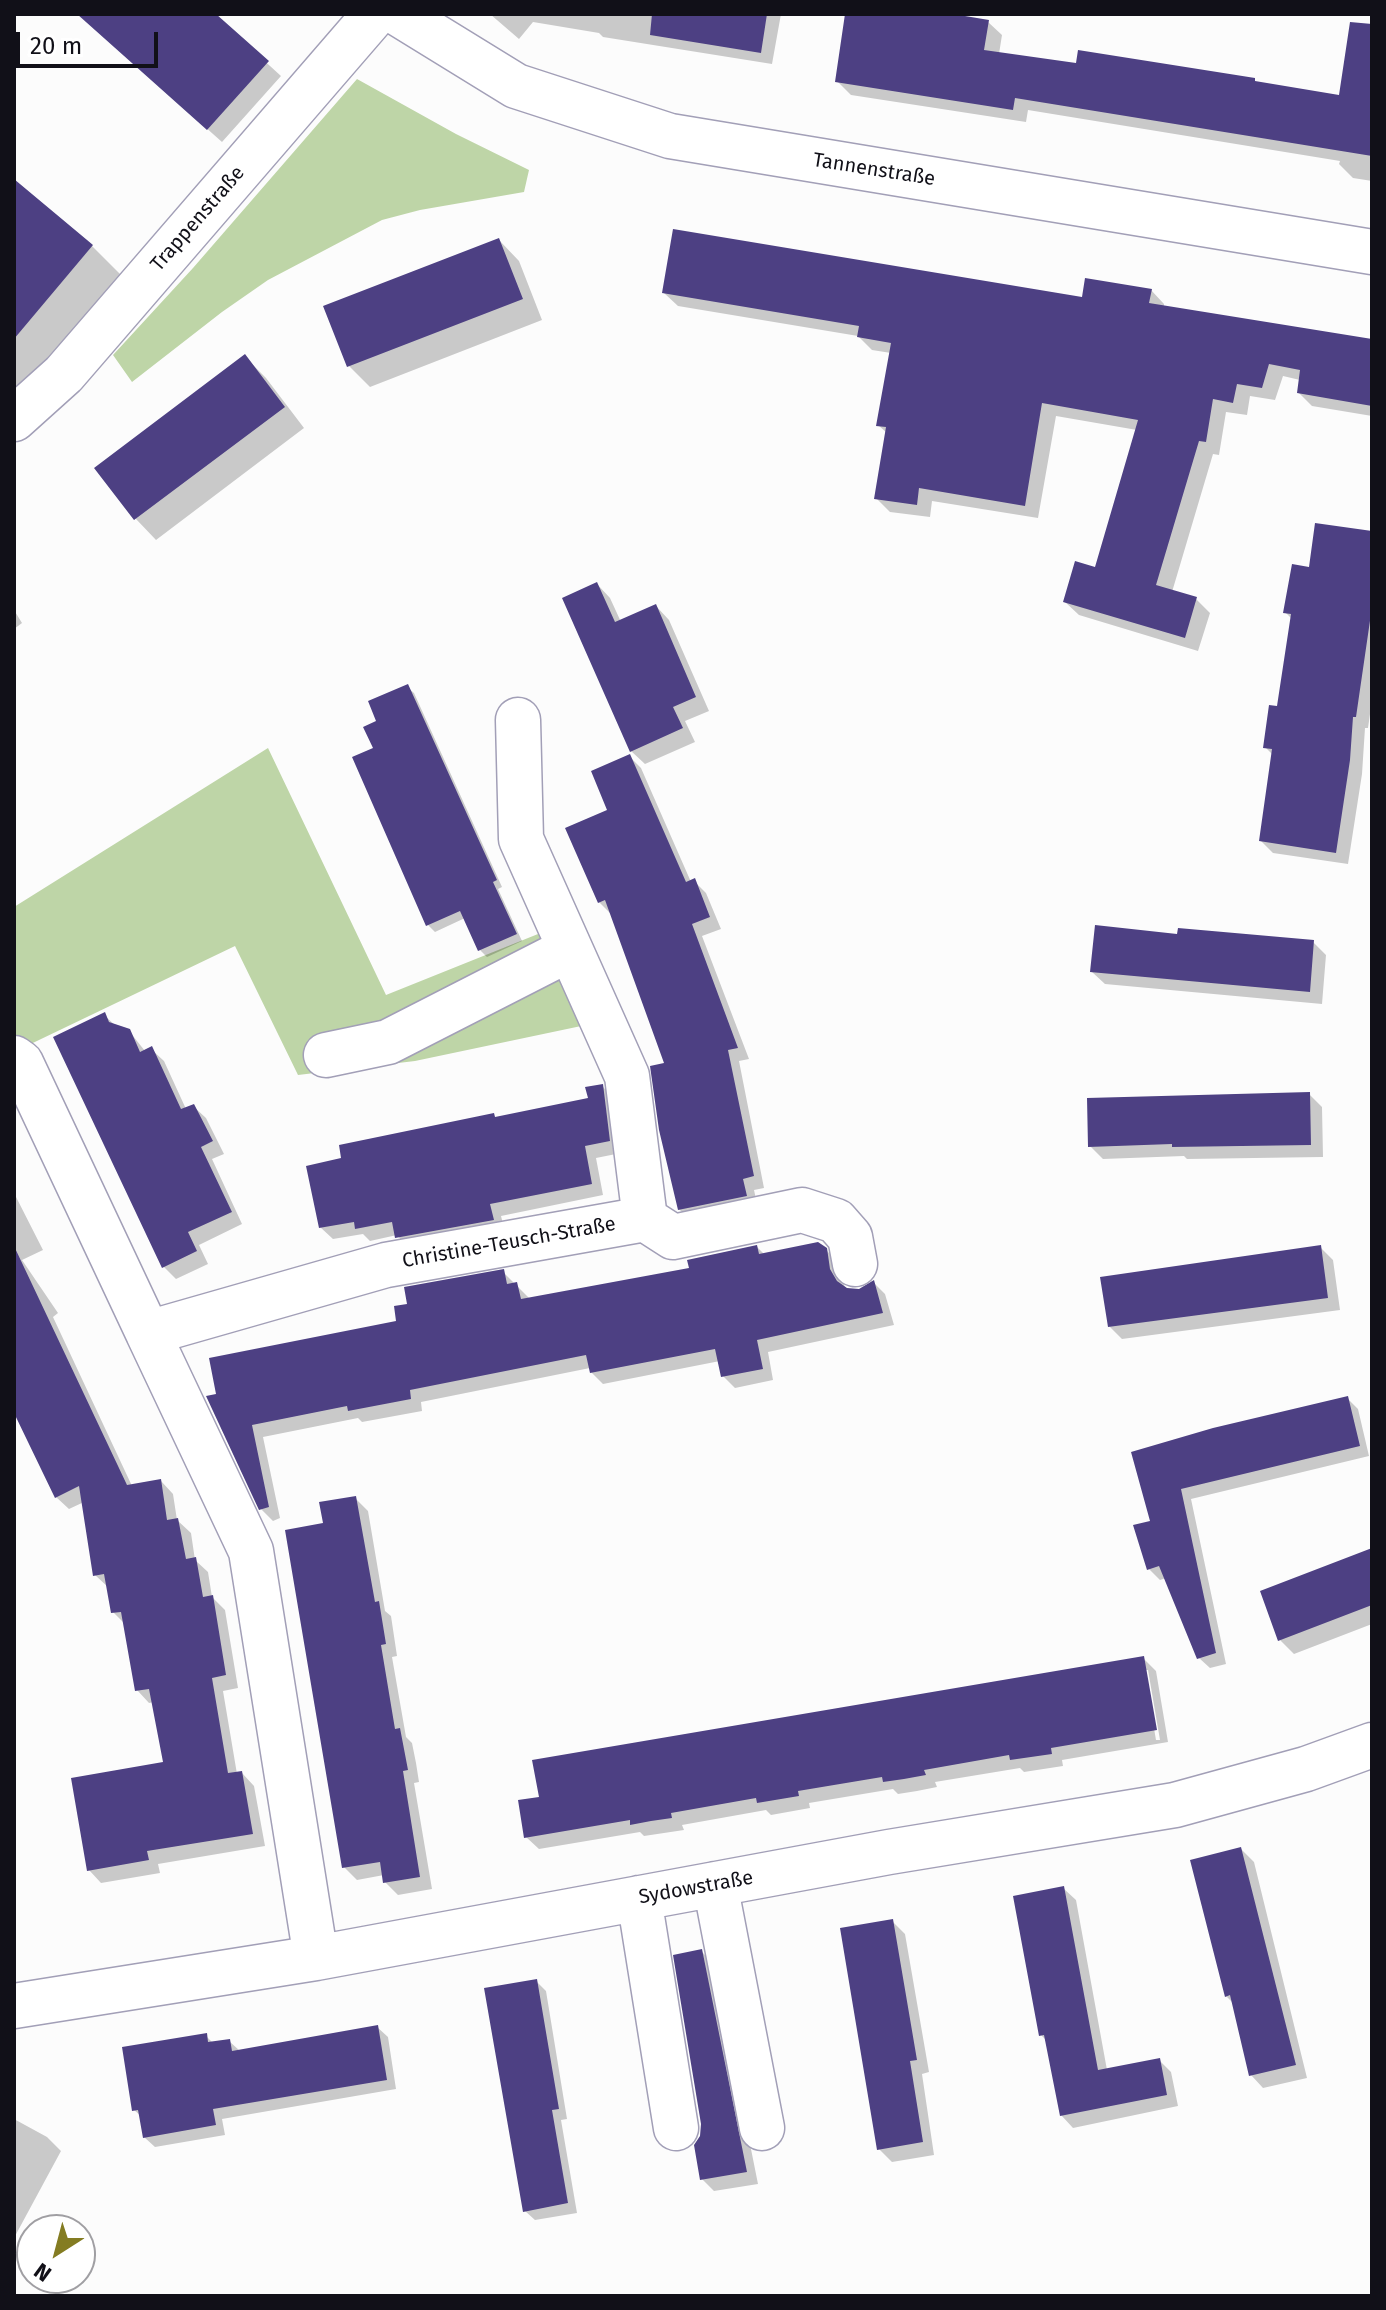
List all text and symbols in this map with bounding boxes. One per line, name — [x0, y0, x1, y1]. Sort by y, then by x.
scale bar — [20, 16, 162, 66]
text: 20 m — [30, 32, 82, 60]
street label: Tannenstraße — [811, 148, 937, 192]
street label: Trappenstraße — [146, 162, 250, 276]
street label: Christine-Teusch-Straße — [400, 1212, 618, 1274]
street label: Sydowstraße — [637, 1866, 755, 1910]
north arrow — [16, 2214, 96, 2294]
text: N — [29, 2257, 57, 2287]

